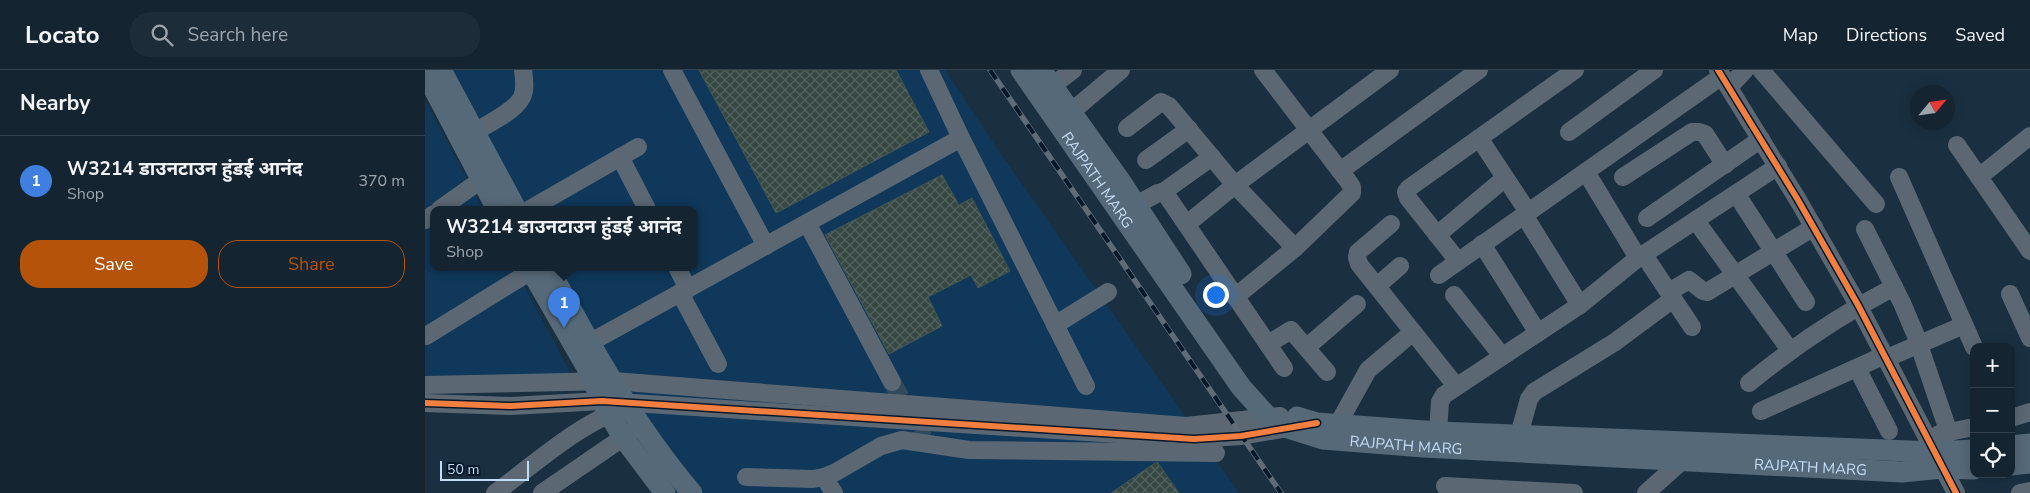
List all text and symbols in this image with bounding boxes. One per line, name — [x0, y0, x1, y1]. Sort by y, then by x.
search box — [130, 12, 480, 57]
text: Locato — [25, 19, 100, 51]
icon: search — [148, 21, 176, 49]
text: Search here — [188, 22, 288, 48]
text: Map — [1783, 23, 1818, 47]
text: Directions — [1846, 23, 1927, 47]
text: Saved — [1955, 23, 2005, 47]
north arrow — [1910, 85, 1955, 130]
text: Nearby — [20, 89, 90, 117]
street label: RAJPATH MARG — [1057, 128, 1138, 232]
text: W3214 डाउनटाउन हुंडई आनंद — [67, 156, 303, 182]
text: 1 — [31, 170, 41, 192]
text: 370 m — [358, 170, 405, 192]
text: Shop — [67, 183, 104, 205]
popup — [430, 206, 698, 271]
text: W3214 डाउनटाउन हुंडई आनंद — [446, 214, 682, 240]
button: Save — [20, 240, 208, 288]
button: Share — [218, 240, 405, 288]
text: Shop — [446, 241, 483, 263]
your location — [1203, 282, 1229, 308]
pin: 1 — [548, 287, 580, 328]
map controls — [1970, 343, 2015, 478]
button: + — [1970, 343, 2015, 388]
button: − — [1970, 388, 2015, 433]
street label: RAJPATH MARG — [1349, 431, 1463, 459]
button: locate — [1970, 433, 2015, 478]
street label: RAJPATH MARG — [1753, 454, 1867, 480]
scale bar — [440, 458, 529, 481]
text: 50 m — [447, 460, 479, 479]

